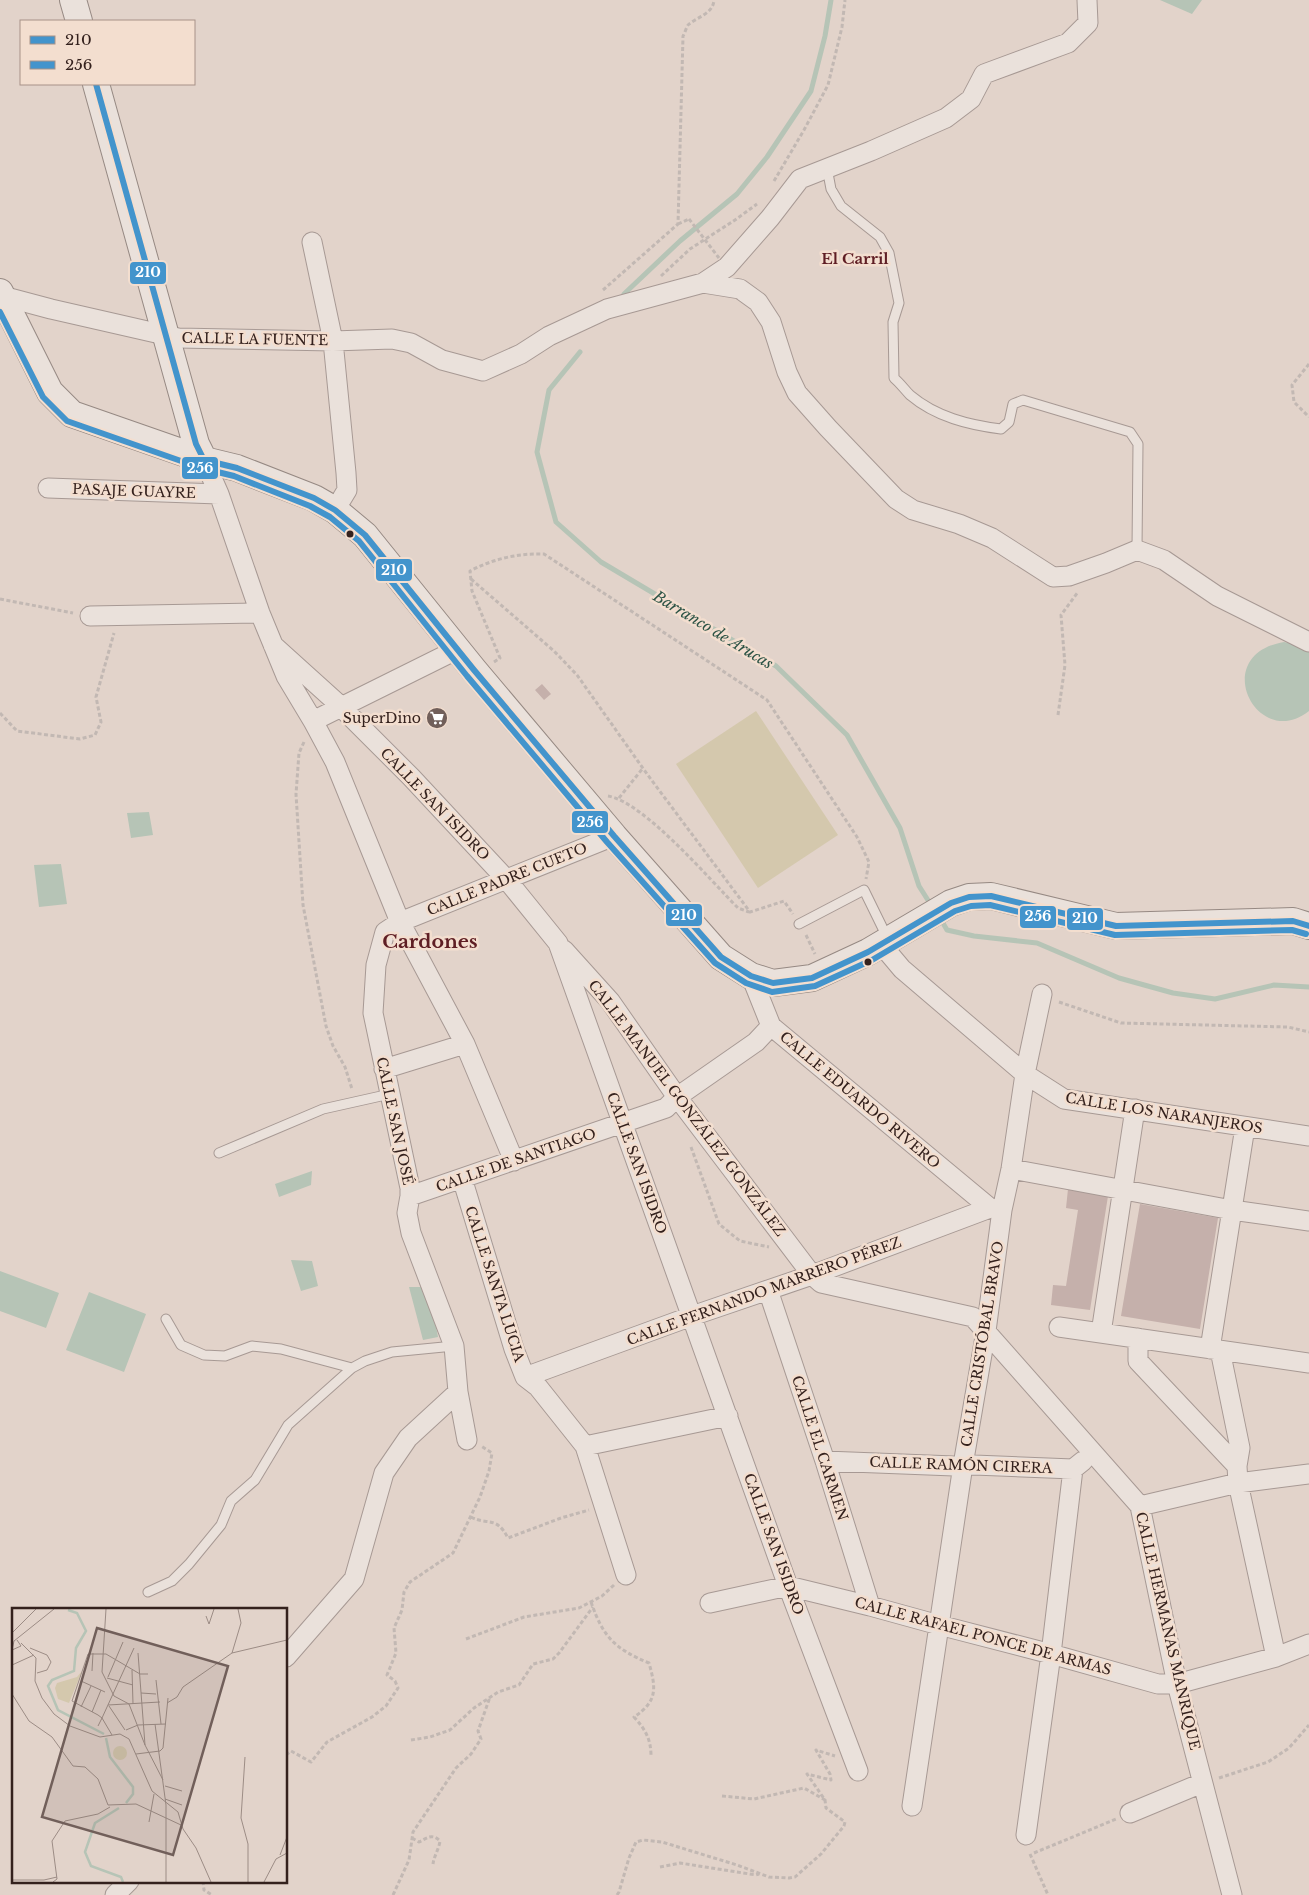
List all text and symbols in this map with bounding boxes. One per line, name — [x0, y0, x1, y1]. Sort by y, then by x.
legend — [20, 20, 195, 85]
text: 210 — [65, 30, 92, 49]
text: 256 — [65, 55, 92, 74]
district label: El Carril — [821, 249, 889, 268]
line badge: 210 — [129, 261, 167, 285]
text: 210 — [135, 263, 161, 281]
street label: CALLE LA FUENTE — [182, 329, 328, 349]
line badge: 256 — [181, 456, 219, 480]
text: 256 — [187, 459, 213, 477]
street label: PASAJE GUAYRE — [72, 480, 196, 502]
unlabelled marker — [345, 529, 355, 539]
line badge: 210 — [375, 558, 413, 582]
text: 210 — [381, 561, 407, 579]
water label: Barranco de Arucas — [649, 586, 777, 673]
supermarket icon: SuperDino — [425, 706, 449, 730]
place label: SuperDino — [343, 709, 421, 727]
street label: CALLE SAN ISIDRO — [377, 744, 493, 864]
line badge: 256 — [571, 810, 609, 834]
text: 256 — [577, 813, 603, 831]
street label: CALLE PADRE CUETO — [424, 839, 590, 919]
line badge: 210 — [665, 903, 703, 927]
line badge: 256 — [1019, 905, 1057, 929]
text: 210 — [671, 906, 697, 924]
text: 256 — [1025, 907, 1051, 925]
line badge: 210 — [1066, 907, 1104, 931]
text: 210 — [1072, 909, 1098, 927]
district label: Cardones — [382, 930, 478, 953]
unlabelled marker — [863, 957, 873, 967]
street label: CALLE MANUEL GONZÁLEZ GONZÁLEZ — [585, 976, 790, 1240]
street label: CALLE EDUARDO RIVERO — [776, 1028, 944, 1172]
street label: CALLE SAN JOSÉ — [373, 1055, 417, 1187]
street label: CALLE LOS NARANJEROS — [1064, 1089, 1264, 1137]
street label: CALLE SAN ISIDRO — [603, 1090, 671, 1236]
street label: CALLE DE SANTIAGO — [434, 1124, 598, 1196]
street label: CALLE SANTA LUCIA — [461, 1204, 529, 1364]
street label: CALLE FERNANDO MARRERO PÉREZ — [624, 1233, 904, 1349]
street label: CALLE CRISTÓBAL BRAVO — [957, 1240, 1007, 1448]
street label: CALLE EL CARMEN — [788, 1373, 852, 1523]
street label: CALLE RAMÓN CIRERA — [869, 1453, 1053, 1477]
street label: CALLE SAN ISIDRO — [740, 1471, 808, 1617]
street label: CALLE HERMANAS MANRIQUE — [1132, 1510, 1204, 1752]
street label: CALLE RAFAEL PONCE DE ARMAS — [853, 1593, 1113, 1679]
inset map — [12, 1608, 288, 1882]

